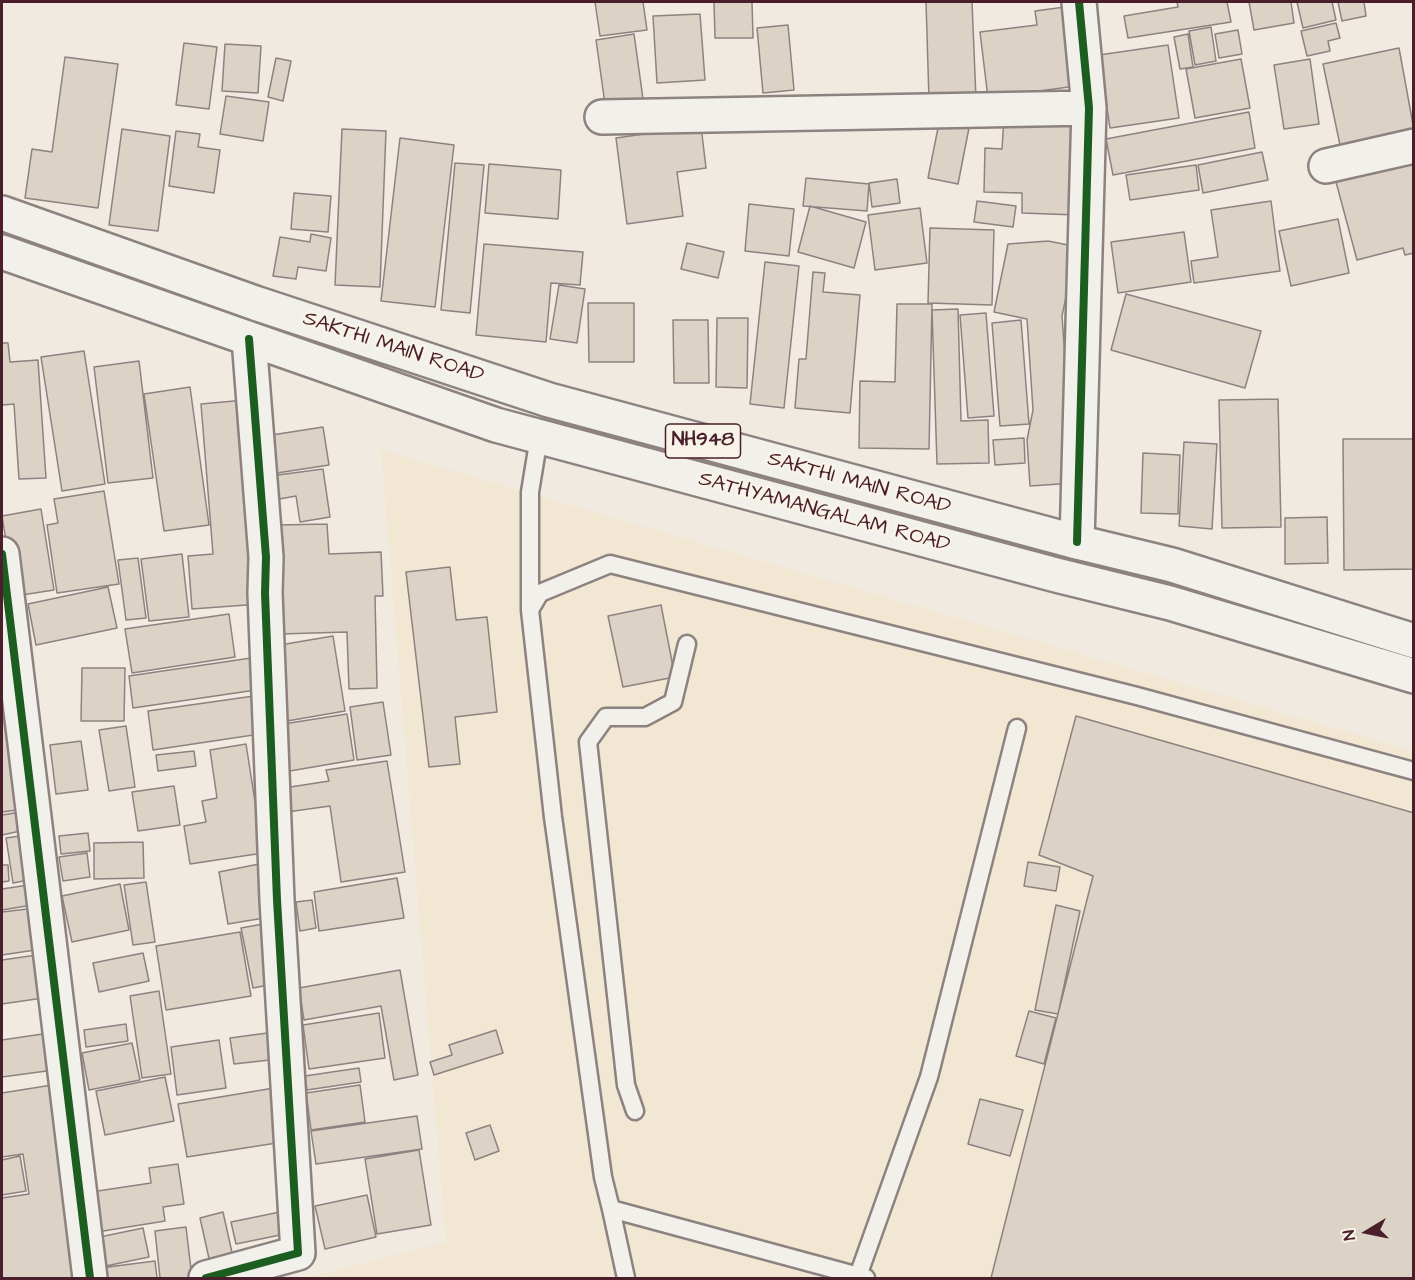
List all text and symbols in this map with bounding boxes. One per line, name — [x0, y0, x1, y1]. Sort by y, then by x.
street label: SAKTHI MAIN ROAD — [299, 307, 487, 389]
road number: NH948 — [666, 424, 740, 458]
street label: SAKTHI MAIN ROAD — [765, 447, 953, 521]
street label: SATHYAMANGALAM ROAD — [696, 467, 952, 559]
north arrow — [1337, 1202, 1397, 1262]
text: N — [1338, 1228, 1361, 1242]

